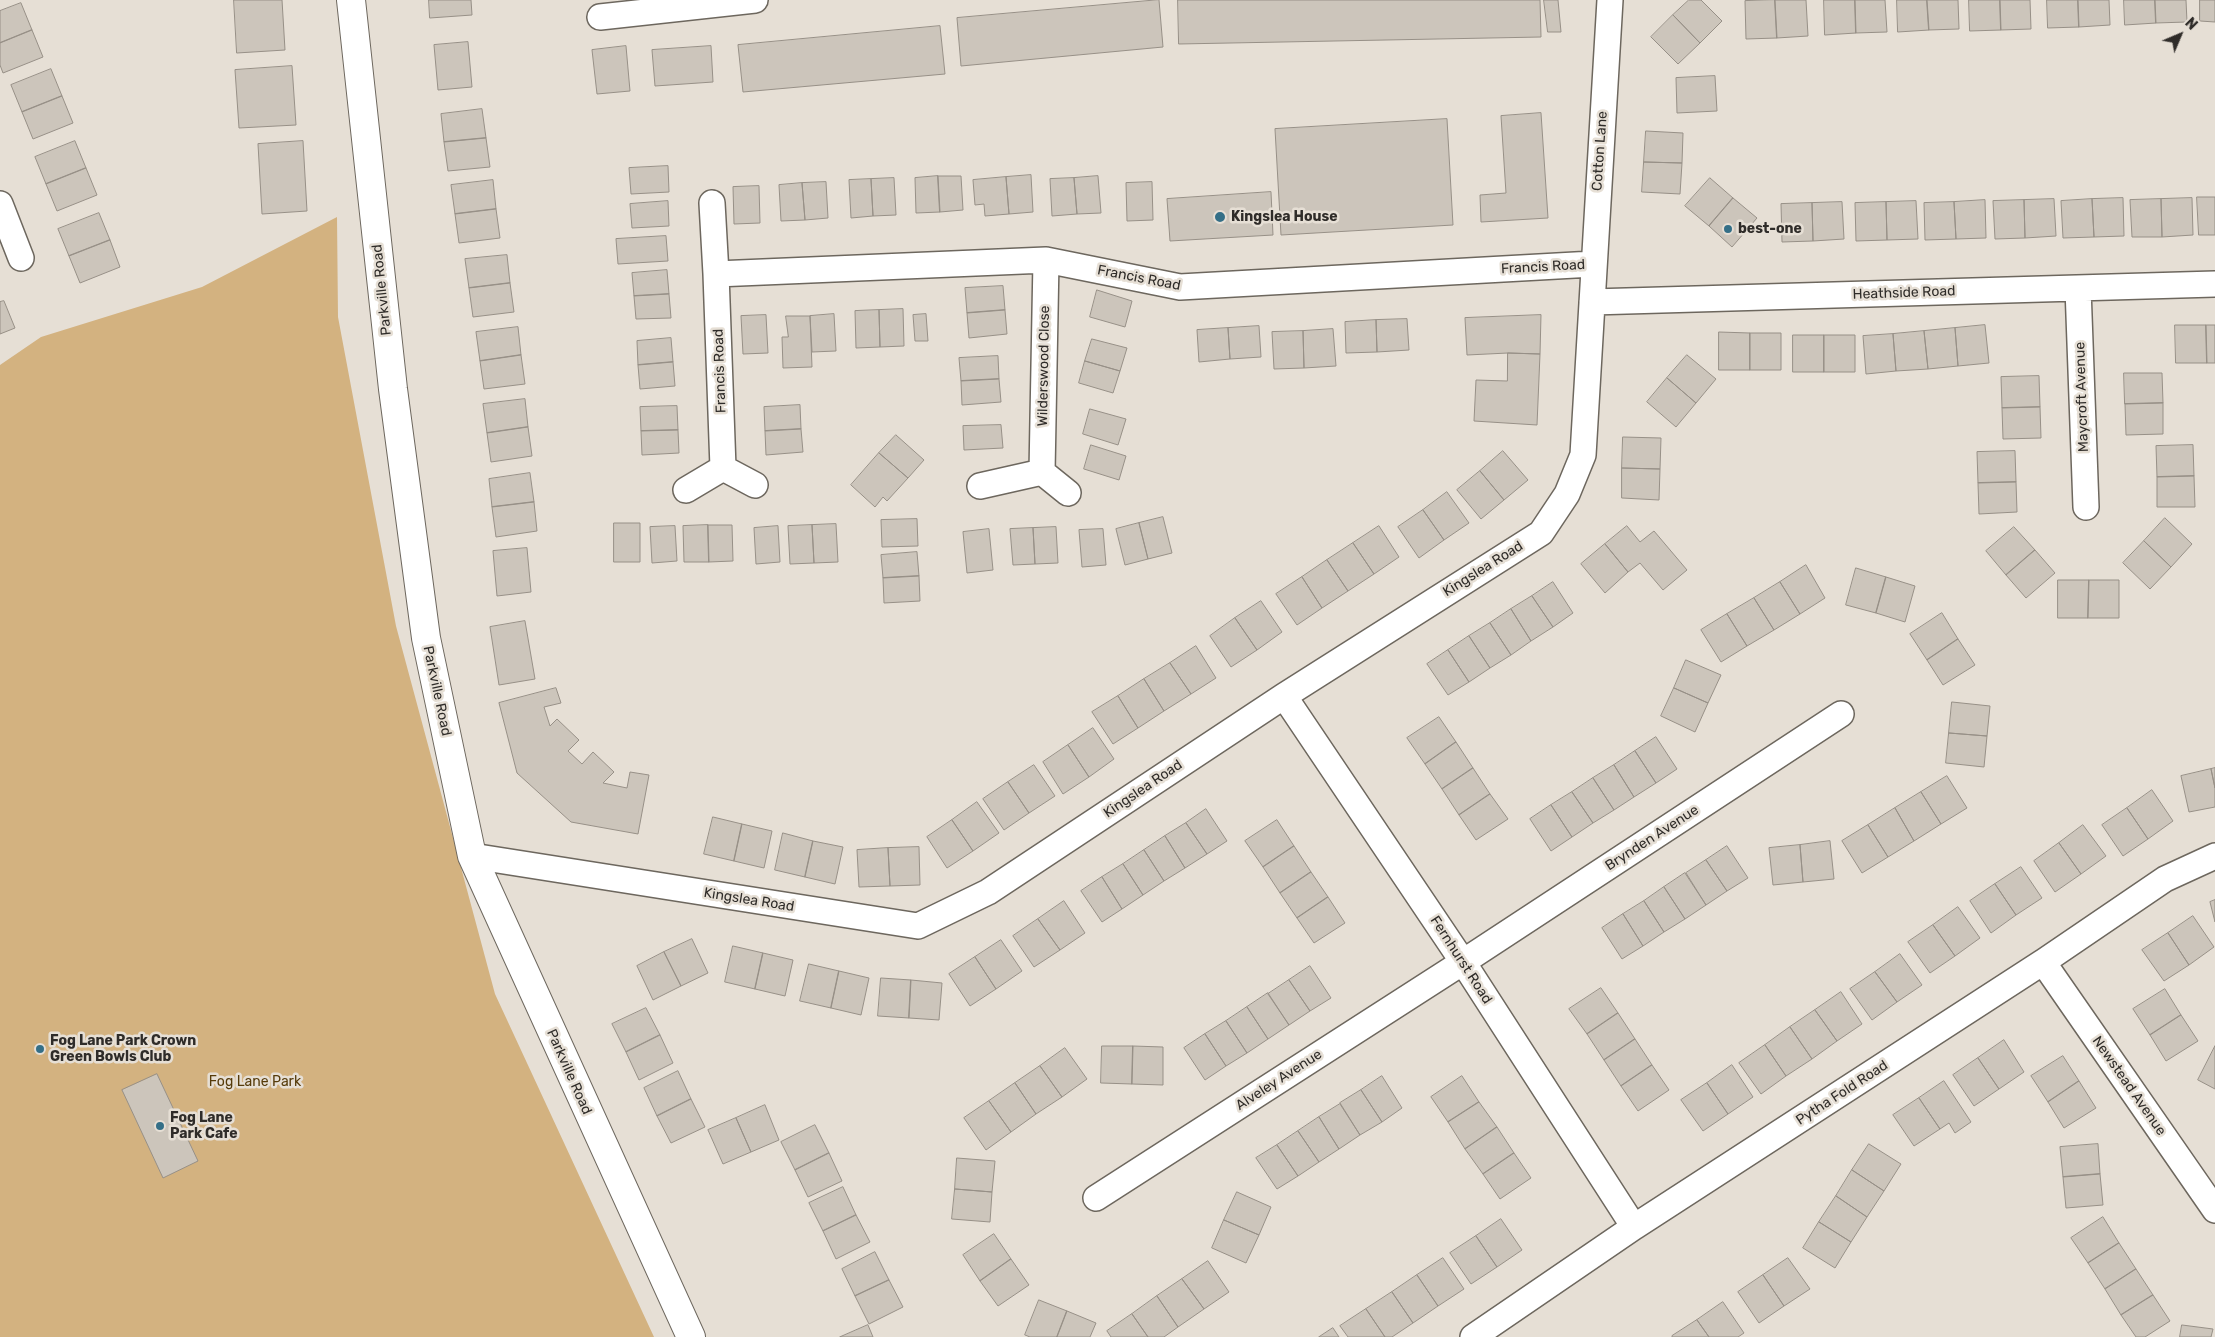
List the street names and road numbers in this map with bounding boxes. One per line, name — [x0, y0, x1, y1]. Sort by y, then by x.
street label: Cotton Lane — [1589, 110, 1611, 192]
street label: Parkville Road — [369, 244, 395, 336]
street label: Francis Road — [1500, 256, 1586, 278]
street label: Francis Road — [1096, 262, 1182, 294]
street label: Heathside Road — [1852, 283, 1956, 303]
street label: Wilderswood Close — [1035, 305, 1053, 427]
street label: Francis Road — [710, 329, 730, 413]
street label: Maycroft Avenue — [2072, 342, 2092, 452]
street label: Kingslea Road — [1440, 538, 1526, 600]
street label: Parkville Road — [419, 644, 455, 738]
street label: Kingslea Road — [1100, 756, 1186, 822]
street label: Brynden Avenue — [1602, 802, 1702, 874]
street label: Kingslea Road — [703, 885, 795, 915]
street label: Fernhurst Road — [1426, 913, 1496, 1007]
street label: Parkville Road — [543, 1027, 595, 1117]
street label: Newstead Avenue — [2088, 1033, 2170, 1139]
street label: Alveley Avenue — [1233, 1046, 1325, 1114]
street label: Pytha Fold Road — [1793, 1057, 1891, 1129]

